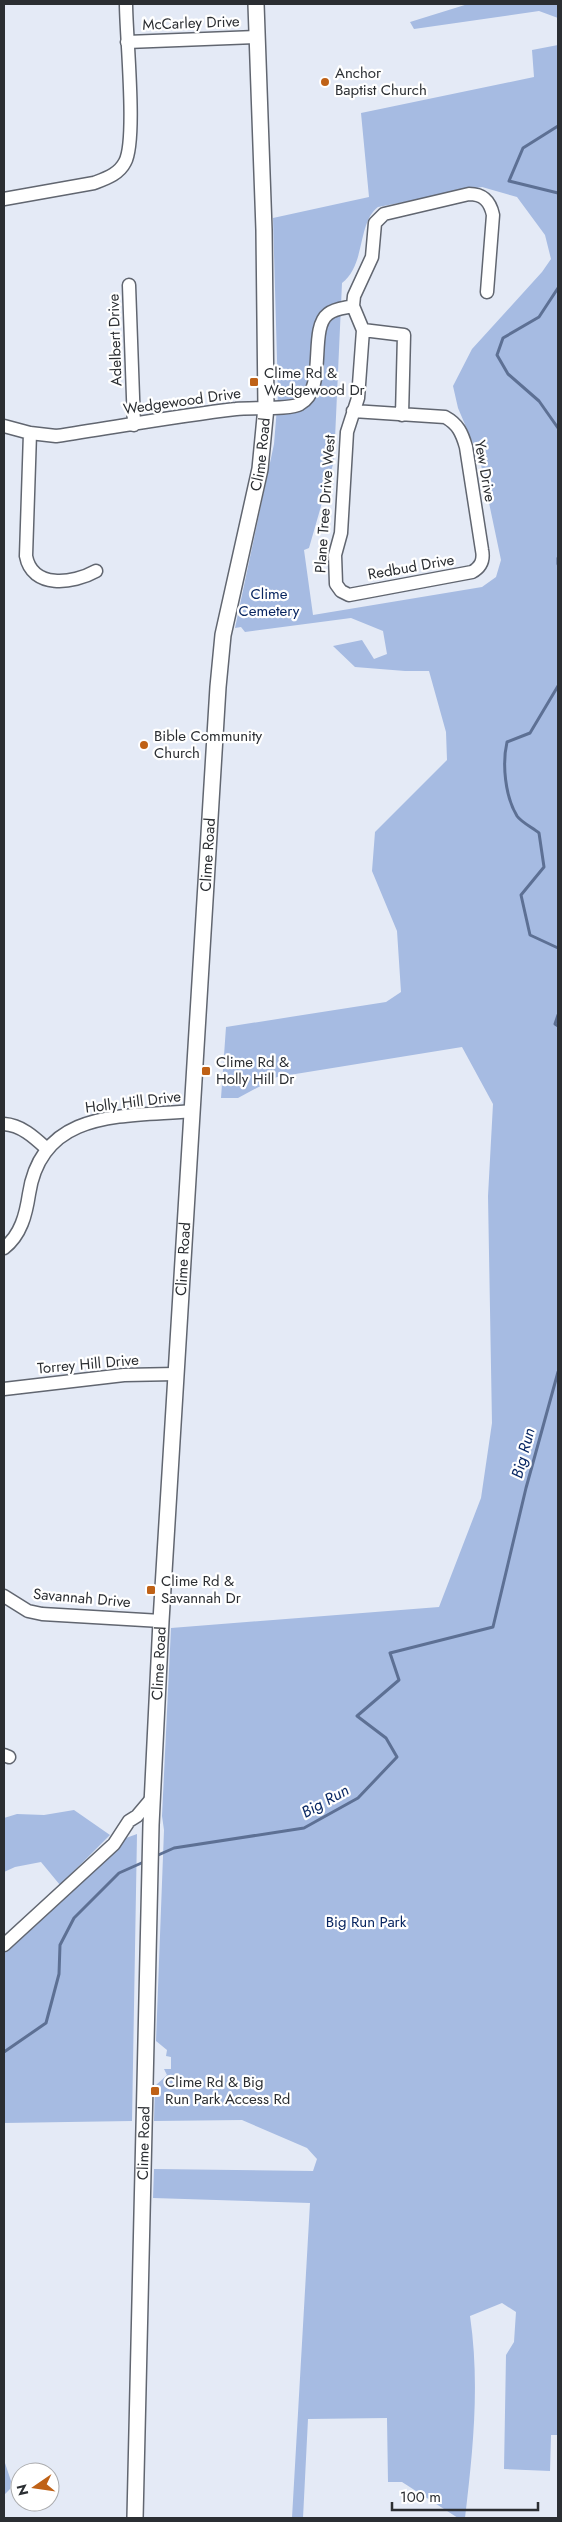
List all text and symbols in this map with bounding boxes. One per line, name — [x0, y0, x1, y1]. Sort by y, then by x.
street label: McCarley Drive — [142, 10, 240, 36]
place label: Anchor Baptist Church — [335, 62, 427, 101]
marker: Anchor Baptist Church — [319, 76, 331, 88]
street label: Adelbert Drive — [102, 293, 128, 387]
place label: Clime Rd & Wedgewood Dr — [264, 362, 366, 401]
marker: Clime Rd & Wedgewood Dr — [248, 376, 260, 388]
street label: Wedgewood Drive — [122, 382, 243, 420]
street label: Clime Road — [244, 417, 276, 493]
street label: Plane Tree Drive West — [309, 434, 341, 574]
street label: Yew Drive — [469, 438, 501, 504]
street label: Redbud Drive — [366, 549, 456, 585]
park label: Clime Cemetery — [239, 583, 300, 622]
place label: Bible Community Church — [154, 725, 263, 764]
marker: Bible Community Church — [138, 739, 150, 751]
street label: Clime Road — [195, 817, 221, 892]
place label: Clime Rd & Holly Hill Dr — [216, 1051, 295, 1090]
marker: Clime Rd & Holly Hill Dr — [200, 1065, 212, 1077]
street label: Holly Hill Drive — [84, 1085, 182, 1119]
street label: Clime Road — [170, 1222, 196, 1297]
street label: Torrey Hill Drive — [36, 1349, 140, 1379]
water label: Big Run — [505, 1425, 541, 1481]
place label: Clime Rd & Savannah Dr — [161, 1570, 242, 1609]
street label: Savannah Drive — [32, 1583, 132, 1613]
marker: Clime Rd & Savannah Dr — [145, 1584, 157, 1596]
street label: Clime Road — [146, 1626, 172, 1701]
water label: Big Run — [297, 1778, 353, 1824]
park label: Big Run Park — [326, 1911, 407, 1933]
place label: Clime Rd & Big Run Park Access Rd — [165, 2071, 290, 2110]
marker: Clime Rd & Big Run Park Access Rd — [149, 2085, 161, 2097]
street label: Clime Road — [132, 2106, 156, 2180]
north arrow — [10, 2462, 60, 2512]
scale bar — [392, 2480, 538, 2512]
text: N — [11, 2482, 33, 2498]
text: 100 m — [400, 2486, 441, 2508]

